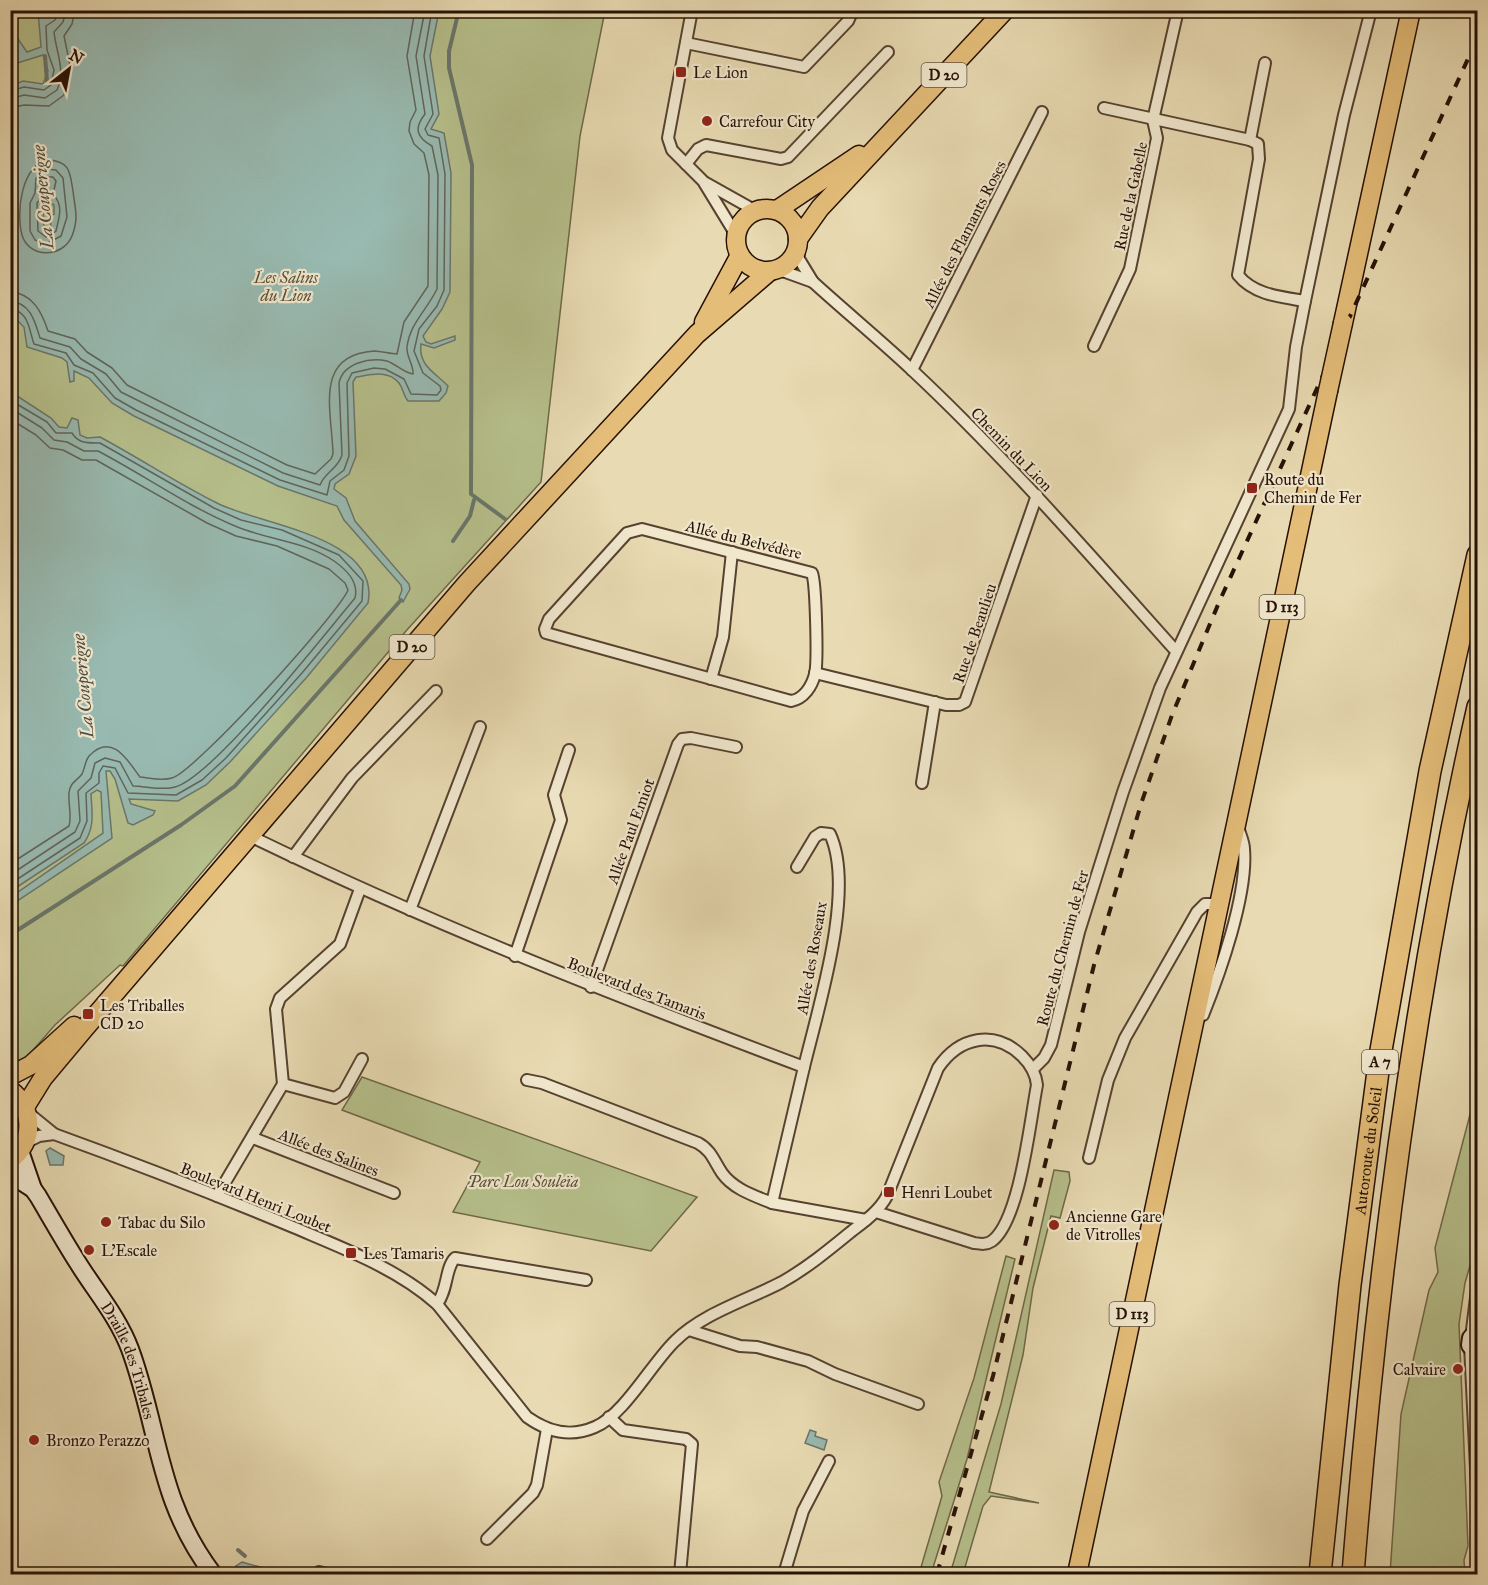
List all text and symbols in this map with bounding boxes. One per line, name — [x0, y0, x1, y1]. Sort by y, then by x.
north arrow — [39, 39, 99, 99]
text: N — [66, 45, 88, 68]
place label: Le Lion — [693, 63, 748, 82]
road number: D 20 — [922, 63, 966, 87]
marker: Le Lion — [674, 65, 688, 79]
place label: Carrefour City — [719, 112, 816, 131]
marker: Carrefour City — [700, 114, 714, 128]
street label: Rue de la Gabelle — [1110, 140, 1151, 252]
water label: La Couperigne — [27, 143, 60, 251]
street label: Allée des Flamants Roses — [919, 157, 1010, 312]
park label: Les Salins du Lion — [253, 268, 318, 305]
street label: Chemin du Lion — [967, 403, 1057, 496]
place label: Route du Chemin de Fer — [1264, 470, 1361, 507]
marker: Route du Chemin de Fer — [1245, 481, 1259, 495]
street label: Allée du Belvédère — [683, 516, 804, 563]
street label: Rue de Beaulieu — [949, 580, 1001, 686]
road number: D 113 — [1260, 595, 1304, 619]
water label: La Couperigne — [67, 632, 100, 740]
road number: D 20 — [390, 635, 434, 659]
street label: Allée Paul Emiot — [602, 775, 659, 888]
street label: Route du Chemin de Fer — [1032, 868, 1092, 1028]
street label: Allée des Roseaux — [792, 900, 831, 1017]
street label: Boulevard des Tamaris — [565, 953, 709, 1024]
place label: Les Triballes CD 20 — [100, 996, 184, 1033]
marker: Les Triballes CD 20 — [81, 1007, 95, 1021]
road number: A 7 — [1362, 1050, 1398, 1074]
street label: Autoroute du Soleil — [1350, 1085, 1386, 1217]
street label: Allée des Salines — [275, 1124, 382, 1180]
street label: Boulevard Henri Loubet — [177, 1158, 335, 1237]
park label: Parc Lou Souleïa — [468, 1172, 579, 1191]
place label: Henri Loubet — [901, 1183, 993, 1202]
marker: Henri Loubet — [882, 1185, 896, 1199]
place label: Ancienne Gare de Vitrolles — [1065, 1207, 1162, 1244]
place label: Tabac du Silo — [118, 1213, 206, 1232]
marker: Tabac du Silo — [99, 1215, 113, 1229]
marker: Ancienne Gare de Vitrolles — [1047, 1218, 1061, 1232]
place label: L'Escale — [101, 1241, 158, 1260]
marker: L'Escale — [82, 1243, 96, 1257]
place label: Les Tamaris — [363, 1244, 444, 1263]
marker: Les Tamaris — [344, 1246, 358, 1260]
street label: Draille des Tribales — [97, 1298, 159, 1421]
road number: D 113 — [1110, 1302, 1154, 1326]
place label: Calvaire — [1393, 1360, 1446, 1379]
marker: Calvaire — [1451, 1362, 1465, 1376]
place label: Bronzo Perazzo — [46, 1431, 149, 1450]
marker: Bronzo Perazzo — [27, 1433, 41, 1447]

